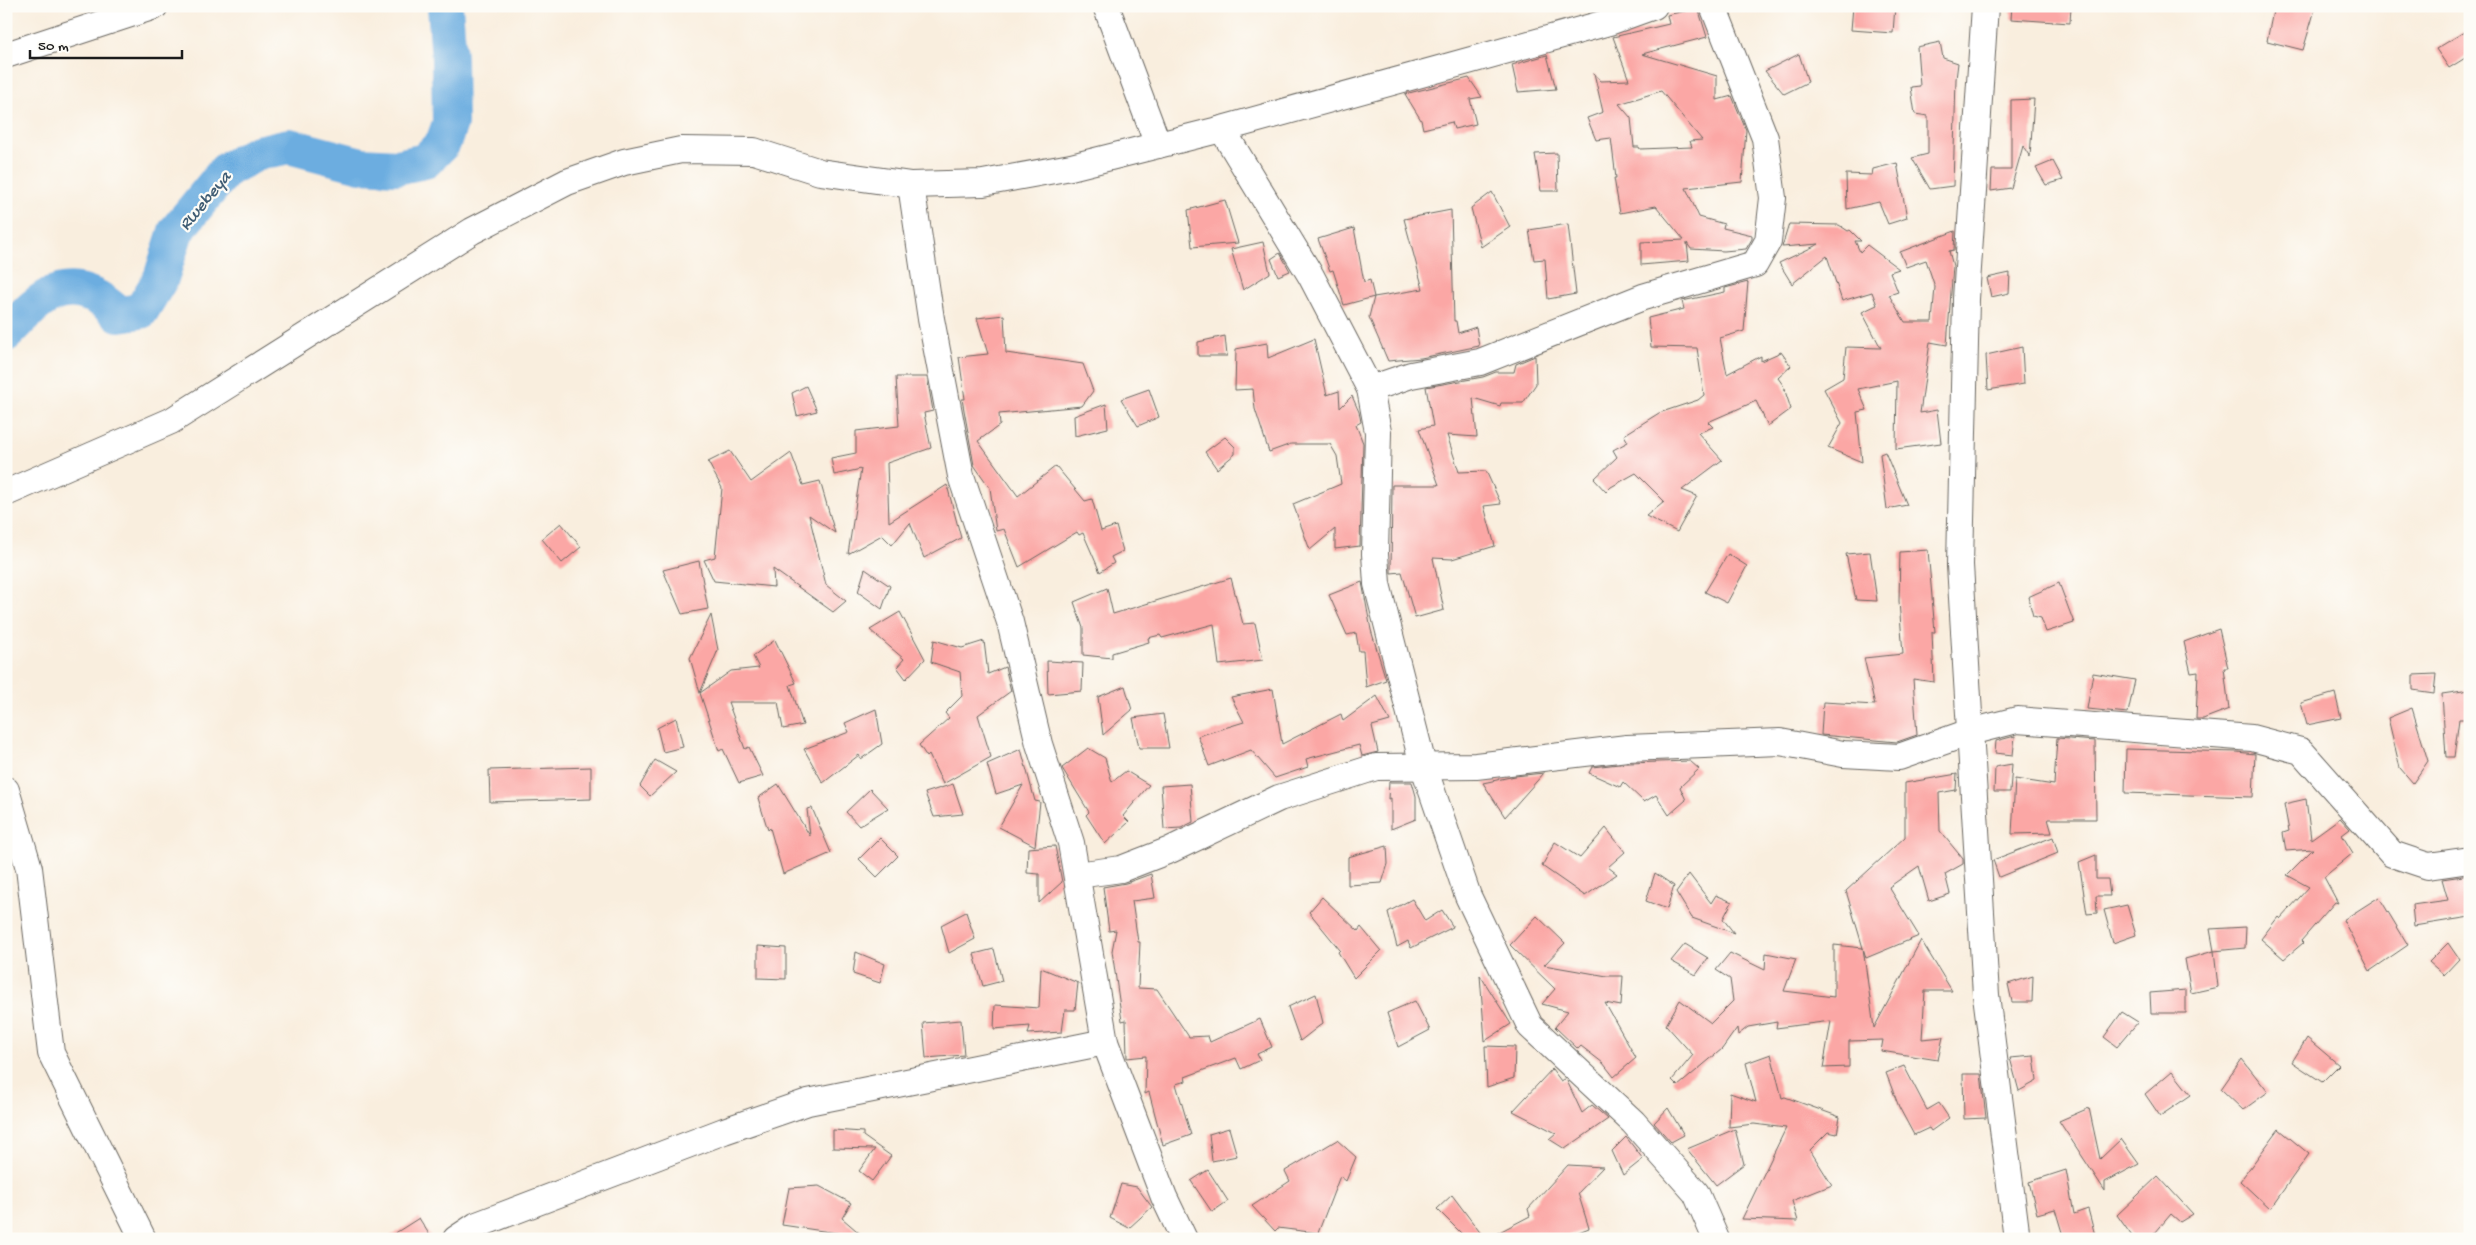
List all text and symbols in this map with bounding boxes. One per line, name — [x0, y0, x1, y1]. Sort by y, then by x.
scale bar — [30, 28, 182, 60]
text: 50 m — [38, 38, 69, 56]
water label: Rwebeya — [175, 167, 237, 235]

